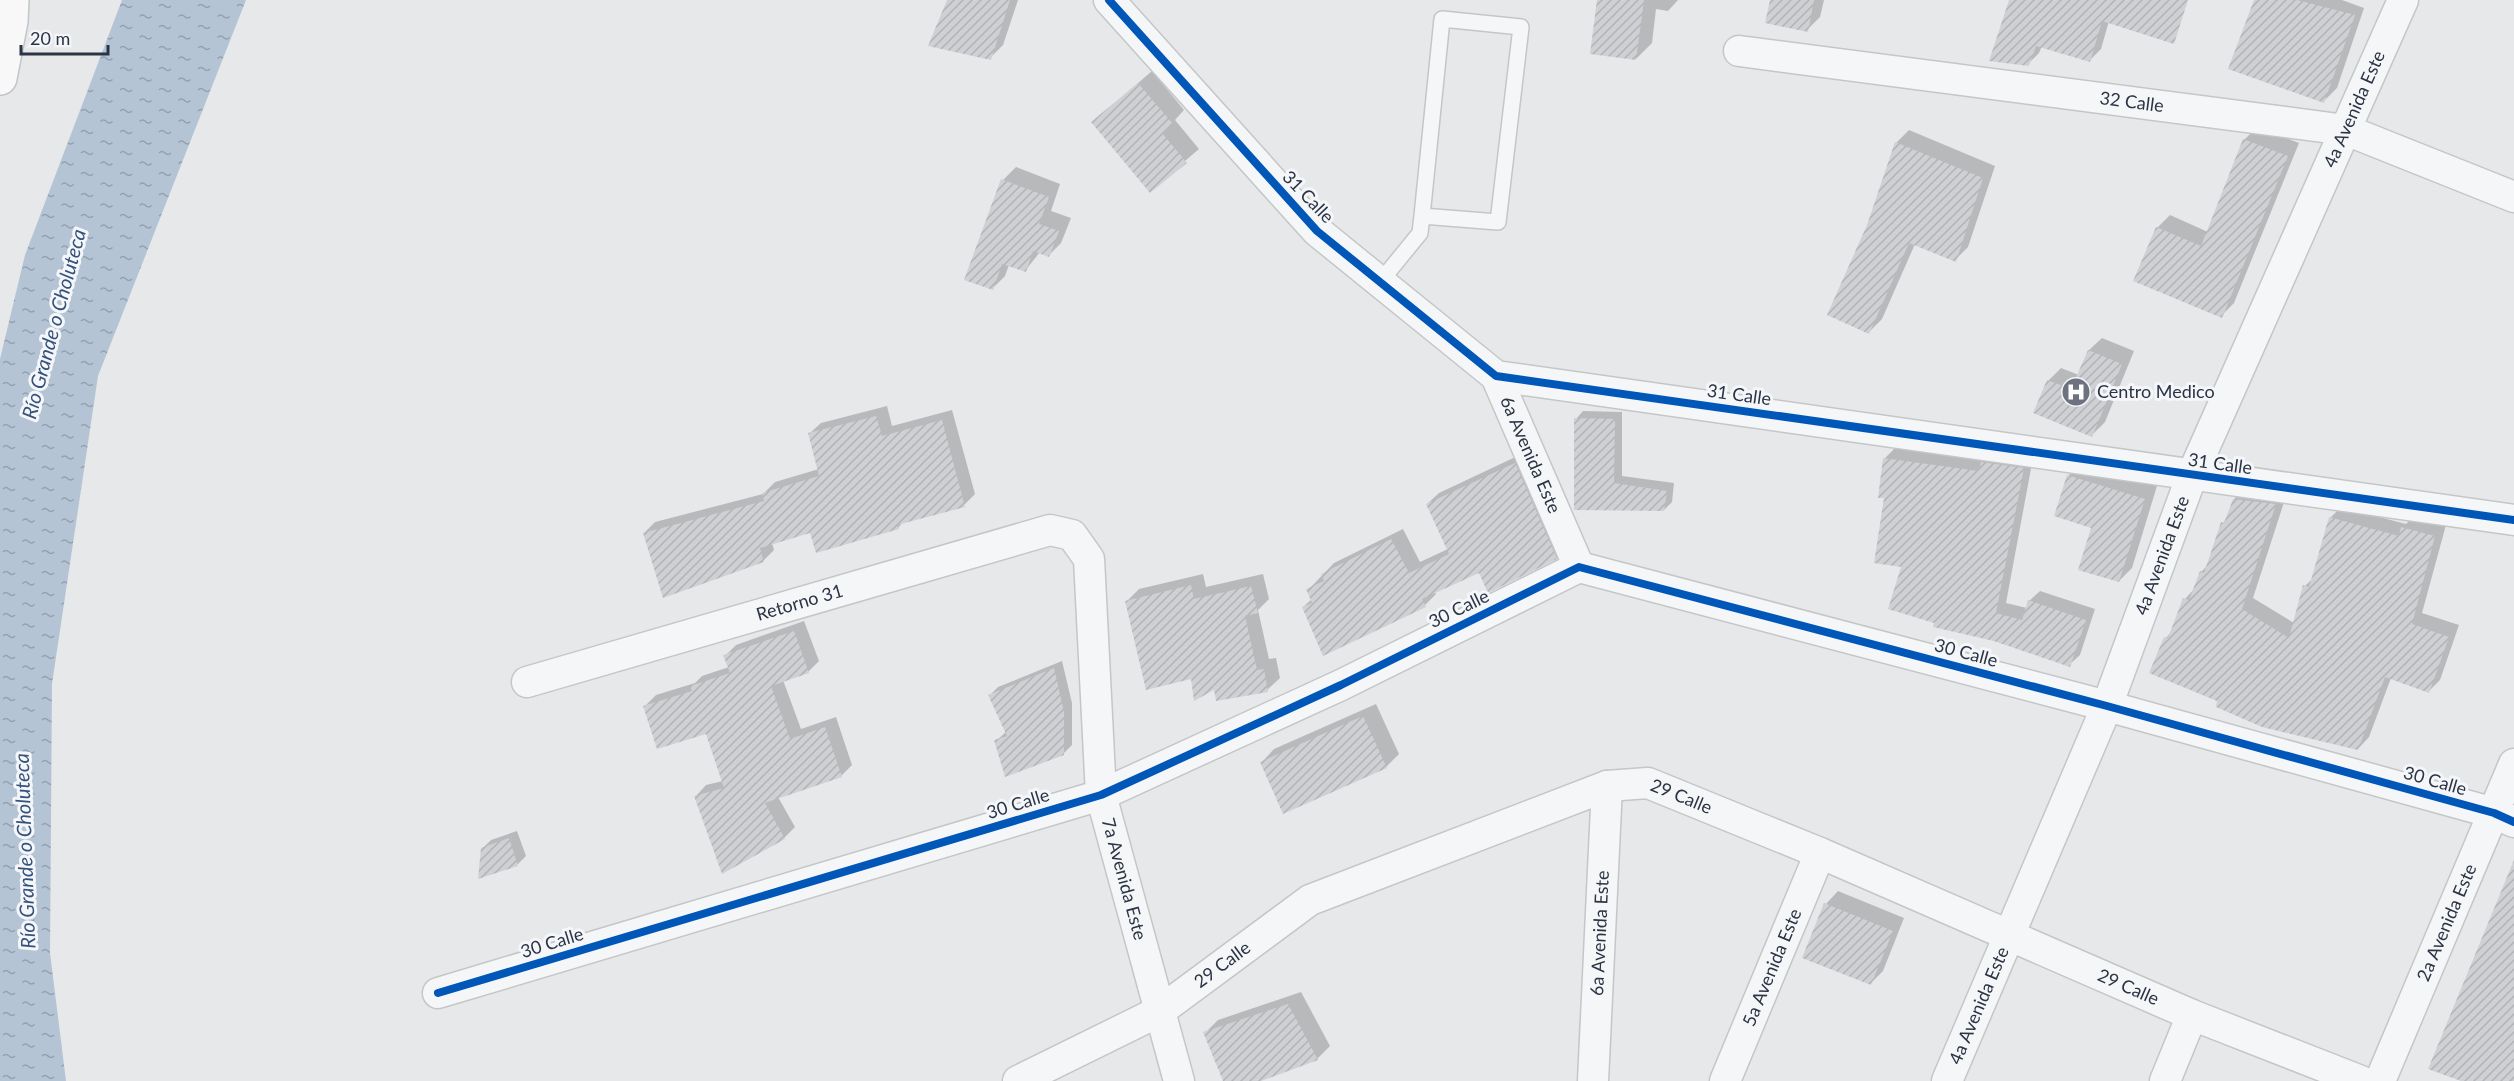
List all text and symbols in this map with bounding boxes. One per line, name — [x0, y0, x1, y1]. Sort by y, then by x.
scale bar — [21, 18, 108, 56]
text: 20 m — [30, 27, 70, 49]
street label: 4a Avenida Este — [2318, 47, 2389, 171]
street label: 32 Calle — [2098, 86, 2165, 116]
street label: 31 Calle — [1278, 165, 1339, 227]
water label: Río Grande o Choluteca — [16, 226, 90, 421]
hospital icon: Centro Medico — [2060, 376, 2092, 408]
street label: 31 Calle — [1706, 379, 1773, 409]
place label: Centro Medico — [2097, 380, 2215, 402]
street label: 6a Avenida Este — [1496, 393, 1566, 516]
street label: 31 Calle — [2187, 448, 2254, 478]
street label: 4a Avenida Este — [2129, 493, 2193, 618]
street label: Retorno 31 — [754, 579, 845, 625]
street label: 30 Calle — [1425, 584, 1492, 632]
street label: 30 Calle — [1932, 633, 2000, 671]
water label: Río Grande o Choluteca — [9, 753, 39, 949]
street label: 30 Calle — [2401, 761, 2469, 799]
street label: 29 Calle — [1648, 773, 1716, 818]
street label: 30 Calle — [984, 783, 1052, 823]
street label: 7a Avenida Este — [1098, 815, 1152, 942]
street label: 2a Avenida Este — [2411, 860, 2481, 984]
street label: 6a Avenida Este — [1585, 870, 1613, 996]
street label: 5a Avenida Este — [1737, 905, 1806, 1029]
street label: 30 Calle — [518, 922, 586, 962]
street label: 29 Calle — [1189, 936, 1254, 992]
street label: 4a Avenida Este — [1944, 943, 2013, 1067]
street label: 29 Calle — [2095, 963, 2163, 1009]

